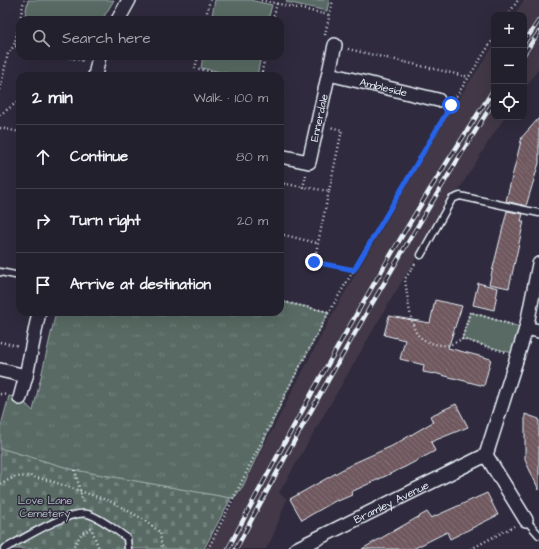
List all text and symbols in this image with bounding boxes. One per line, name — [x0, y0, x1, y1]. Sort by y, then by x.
map controls — [491, 12, 527, 120]
button: + — [491, 12, 527, 48]
search box — [16, 16, 284, 60]
icon: search — [30, 27, 52, 49]
text: Search here — [62, 28, 151, 49]
button: − — [491, 48, 527, 84]
street label: Ambleside — [358, 74, 409, 100]
button: locate — [491, 84, 527, 120]
text: 2 min — [32, 86, 73, 110]
text: Walk · 100 m — [194, 89, 268, 107]
street label: Ennerdale — [306, 92, 331, 143]
route start — [442, 96, 460, 114]
icon: ahead — [32, 146, 54, 168]
text: Continue — [70, 146, 128, 167]
text: 80 m — [236, 148, 268, 166]
icon: right — [32, 210, 54, 232]
text: Turn right — [70, 210, 141, 231]
text: 20 m — [237, 212, 268, 230]
route end — [305, 253, 323, 271]
icon: arrive — [32, 274, 54, 296]
text: Arrive at destination — [70, 274, 211, 295]
street label: Bramley Avenue — [351, 477, 431, 527]
park label: Love Lane Cemetery — [18, 493, 72, 522]

